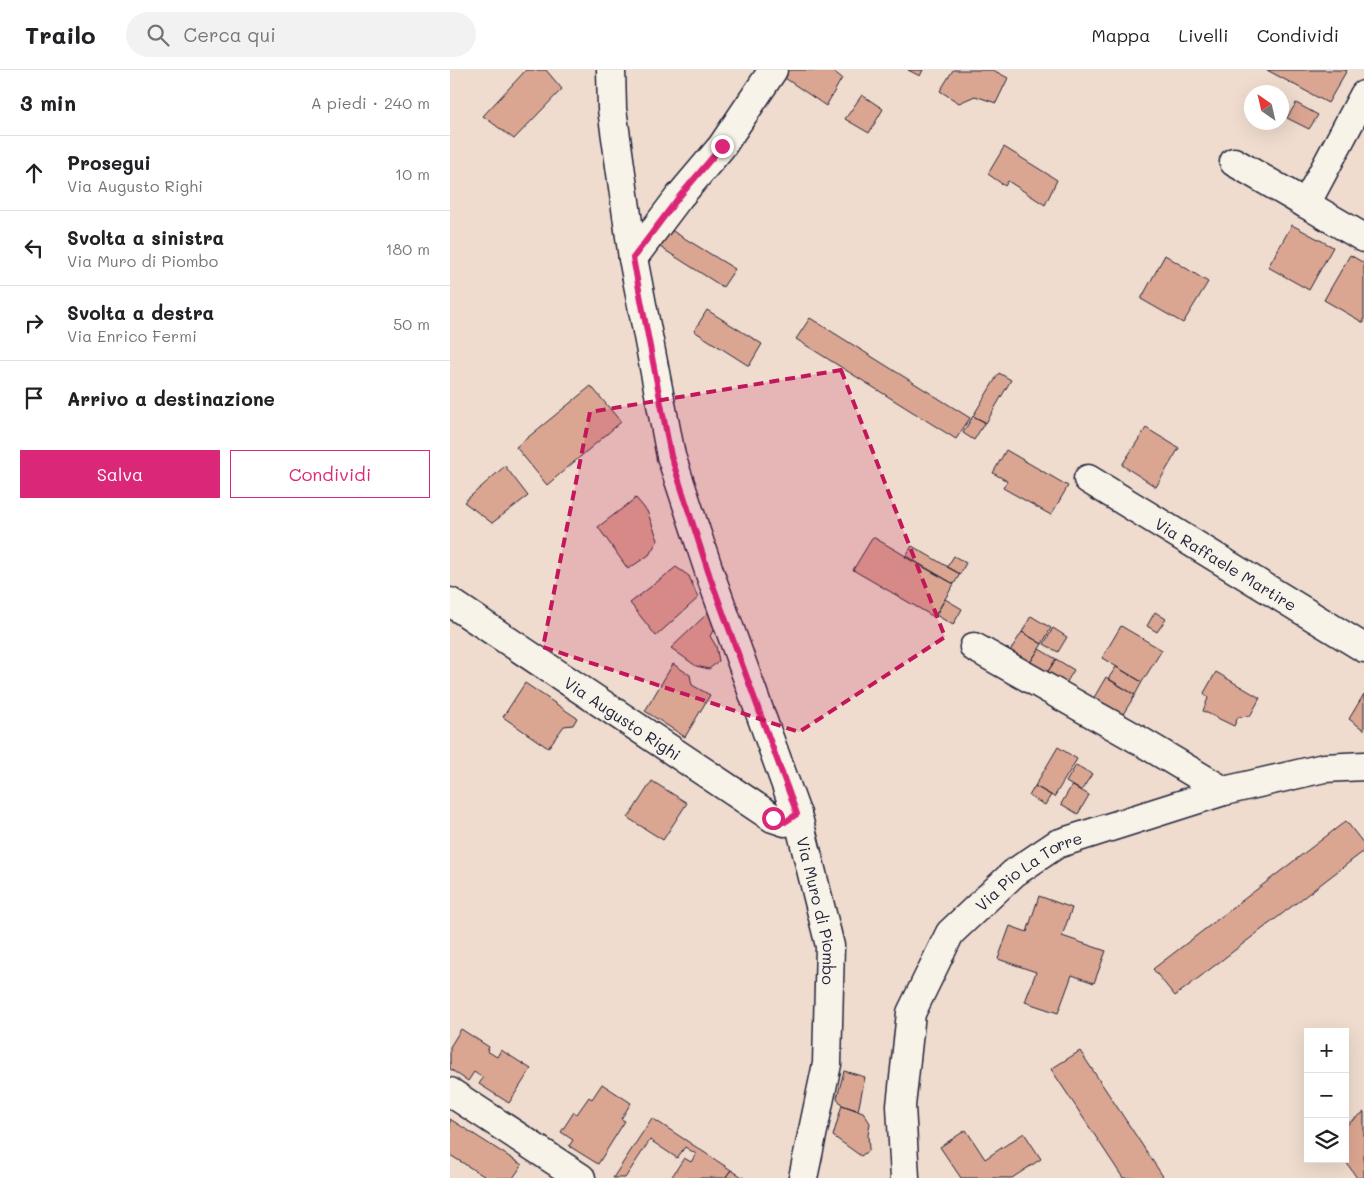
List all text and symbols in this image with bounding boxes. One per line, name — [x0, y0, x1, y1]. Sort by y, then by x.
search box — [126, 12, 476, 57]
text: Trailo — [25, 19, 96, 50]
icon: search — [144, 21, 172, 49]
text: Cerca qui — [184, 22, 276, 47]
text: Mappa — [1091, 23, 1150, 47]
text: Livelli — [1178, 23, 1229, 47]
text: Condividi — [1257, 23, 1339, 47]
north arrow — [1244, 85, 1289, 130]
text: 3 min — [20, 89, 76, 116]
text: A piedi · 240 m — [311, 92, 430, 113]
route end — [711, 135, 734, 158]
text: Prosegui — [67, 150, 151, 175]
icon: ahead — [20, 159, 48, 187]
text: 10 m — [395, 163, 430, 184]
text: Via Augusto Righi — [67, 175, 203, 196]
text: Svolta a sinistra — [67, 225, 224, 250]
icon: left — [20, 234, 48, 262]
text: 180 m — [385, 238, 430, 259]
text: Via Muro di Piombo — [67, 250, 218, 271]
text: Svolta a destra — [67, 300, 214, 325]
icon: right — [20, 309, 48, 337]
text: 50 m — [393, 313, 430, 334]
text: Via Enrico Fermi — [67, 325, 197, 346]
icon: arrive — [20, 384, 48, 412]
text: Arrivo a destinazione — [67, 386, 275, 411]
button: Salva — [20, 450, 220, 498]
button: Condividi — [230, 450, 430, 498]
street label: Via Raffaele Martire — [1151, 512, 1301, 615]
street label: Via Augusto Righi — [561, 671, 685, 764]
route start — [762, 807, 785, 830]
street label: Via Pio La Torre — [970, 826, 1085, 915]
street label: Via Muro di Piombo — [793, 834, 841, 985]
map controls — [1304, 1028, 1349, 1163]
button: + — [1304, 1028, 1349, 1073]
button: − — [1304, 1073, 1349, 1118]
button: layers — [1304, 1118, 1349, 1163]

